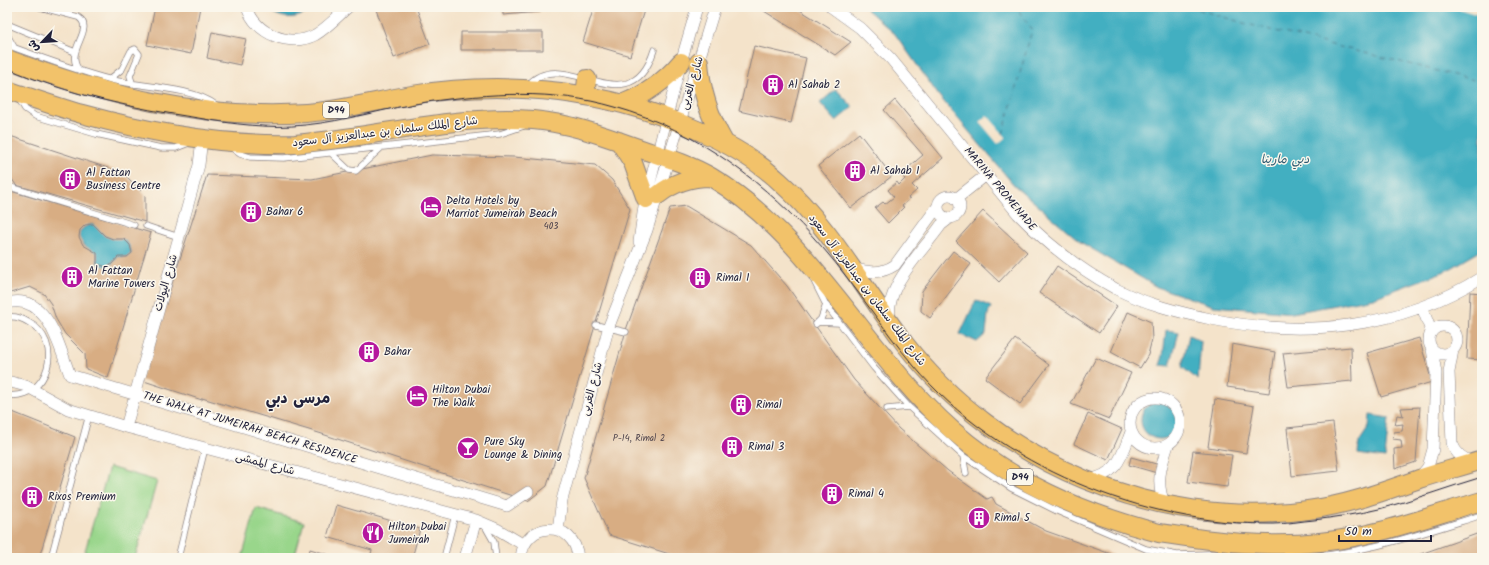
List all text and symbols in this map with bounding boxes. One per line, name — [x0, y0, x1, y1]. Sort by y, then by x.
north arrow — [22, 22, 62, 62]
text: ش — [23, 37, 45, 55]
street label: شارع الغربى — [675, 54, 709, 112]
building icon: Al Sahab 2 — [760, 72, 786, 98]
place label: Al Sahab 2 — [788, 76, 840, 94]
road number: D94 — [323, 102, 349, 118]
street label: شارع الملك سلمان بن عبدالعزيز آل سعود — [291, 112, 479, 152]
street label: MARINA PROMENADE — [959, 143, 1041, 236]
water label: دبي مارينا — [1261, 150, 1309, 170]
building icon: Al Sahab 1 — [842, 158, 868, 184]
place label: Al Sahab 1 — [870, 162, 920, 180]
place label: Al Fattan Business Centre — [86, 164, 160, 195]
building icon: Al Fattan Business Centre — [57, 166, 83, 192]
place label: Delta Hotels by Marriot Jumeirah Beach — [446, 192, 557, 223]
hotel icon: Delta Hotels by Marriot Jumeirah Beach — [418, 194, 444, 220]
building icon: Bahar 6 — [238, 199, 264, 225]
place label: Bahar 6 — [266, 203, 303, 221]
street label: شارع الملك سلمان بن عبدالعزيز آل سعود — [804, 210, 930, 370]
house number: 403 — [544, 219, 558, 234]
street label: شارع اليولات — [149, 252, 183, 314]
place label: Al Fattan Marine Towers — [88, 262, 155, 293]
building icon: Al Fattan Marine Towers — [59, 264, 85, 290]
building icon: Rimal 1 — [687, 265, 713, 291]
place label: Rimal 1 — [716, 269, 750, 287]
building icon: Bahar — [356, 339, 382, 365]
place label: Bahar — [384, 343, 412, 361]
street label: شارع الغربى — [576, 360, 608, 418]
place label: Hilton Dubai The Walk — [432, 381, 491, 412]
hotel icon: Hilton Dubai The Walk — [404, 383, 430, 409]
street label: THE WALK AT JUMEIRAH BEACH RESIDENCE — [141, 387, 360, 469]
district label: مرسى دبي — [266, 387, 330, 412]
building icon: Rimal — [728, 392, 754, 418]
place label: Rimal — [756, 396, 782, 414]
house number: P-14, Rimal 2 — [613, 431, 665, 446]
place label: Pure Sky Lounge & Dining — [484, 433, 562, 464]
building icon: Rimal 3 — [719, 434, 745, 460]
bar icon: Pure Sky Lounge & Dining — [455, 435, 481, 461]
place label: Rimal 3 — [748, 438, 784, 456]
street label: شارع الممشى — [233, 447, 297, 481]
road number: D94 — [1007, 469, 1033, 485]
building icon: Rimal 4 — [819, 481, 845, 507]
building icon: Rixos Premium — [19, 484, 45, 510]
place label: Rimal 4 — [848, 485, 884, 503]
place label: Rixos Premium — [48, 488, 116, 506]
building icon: Rimal 5 — [966, 505, 992, 531]
place label: Rimal 5 — [994, 509, 1031, 527]
scale bar — [1339, 517, 1431, 543]
place label: Hilton Dubai Jumeirah — [388, 518, 447, 549]
restaurant icon: Hilton Dubai Jumeirah — [360, 520, 386, 546]
text: 50 m — [1345, 522, 1372, 541]

